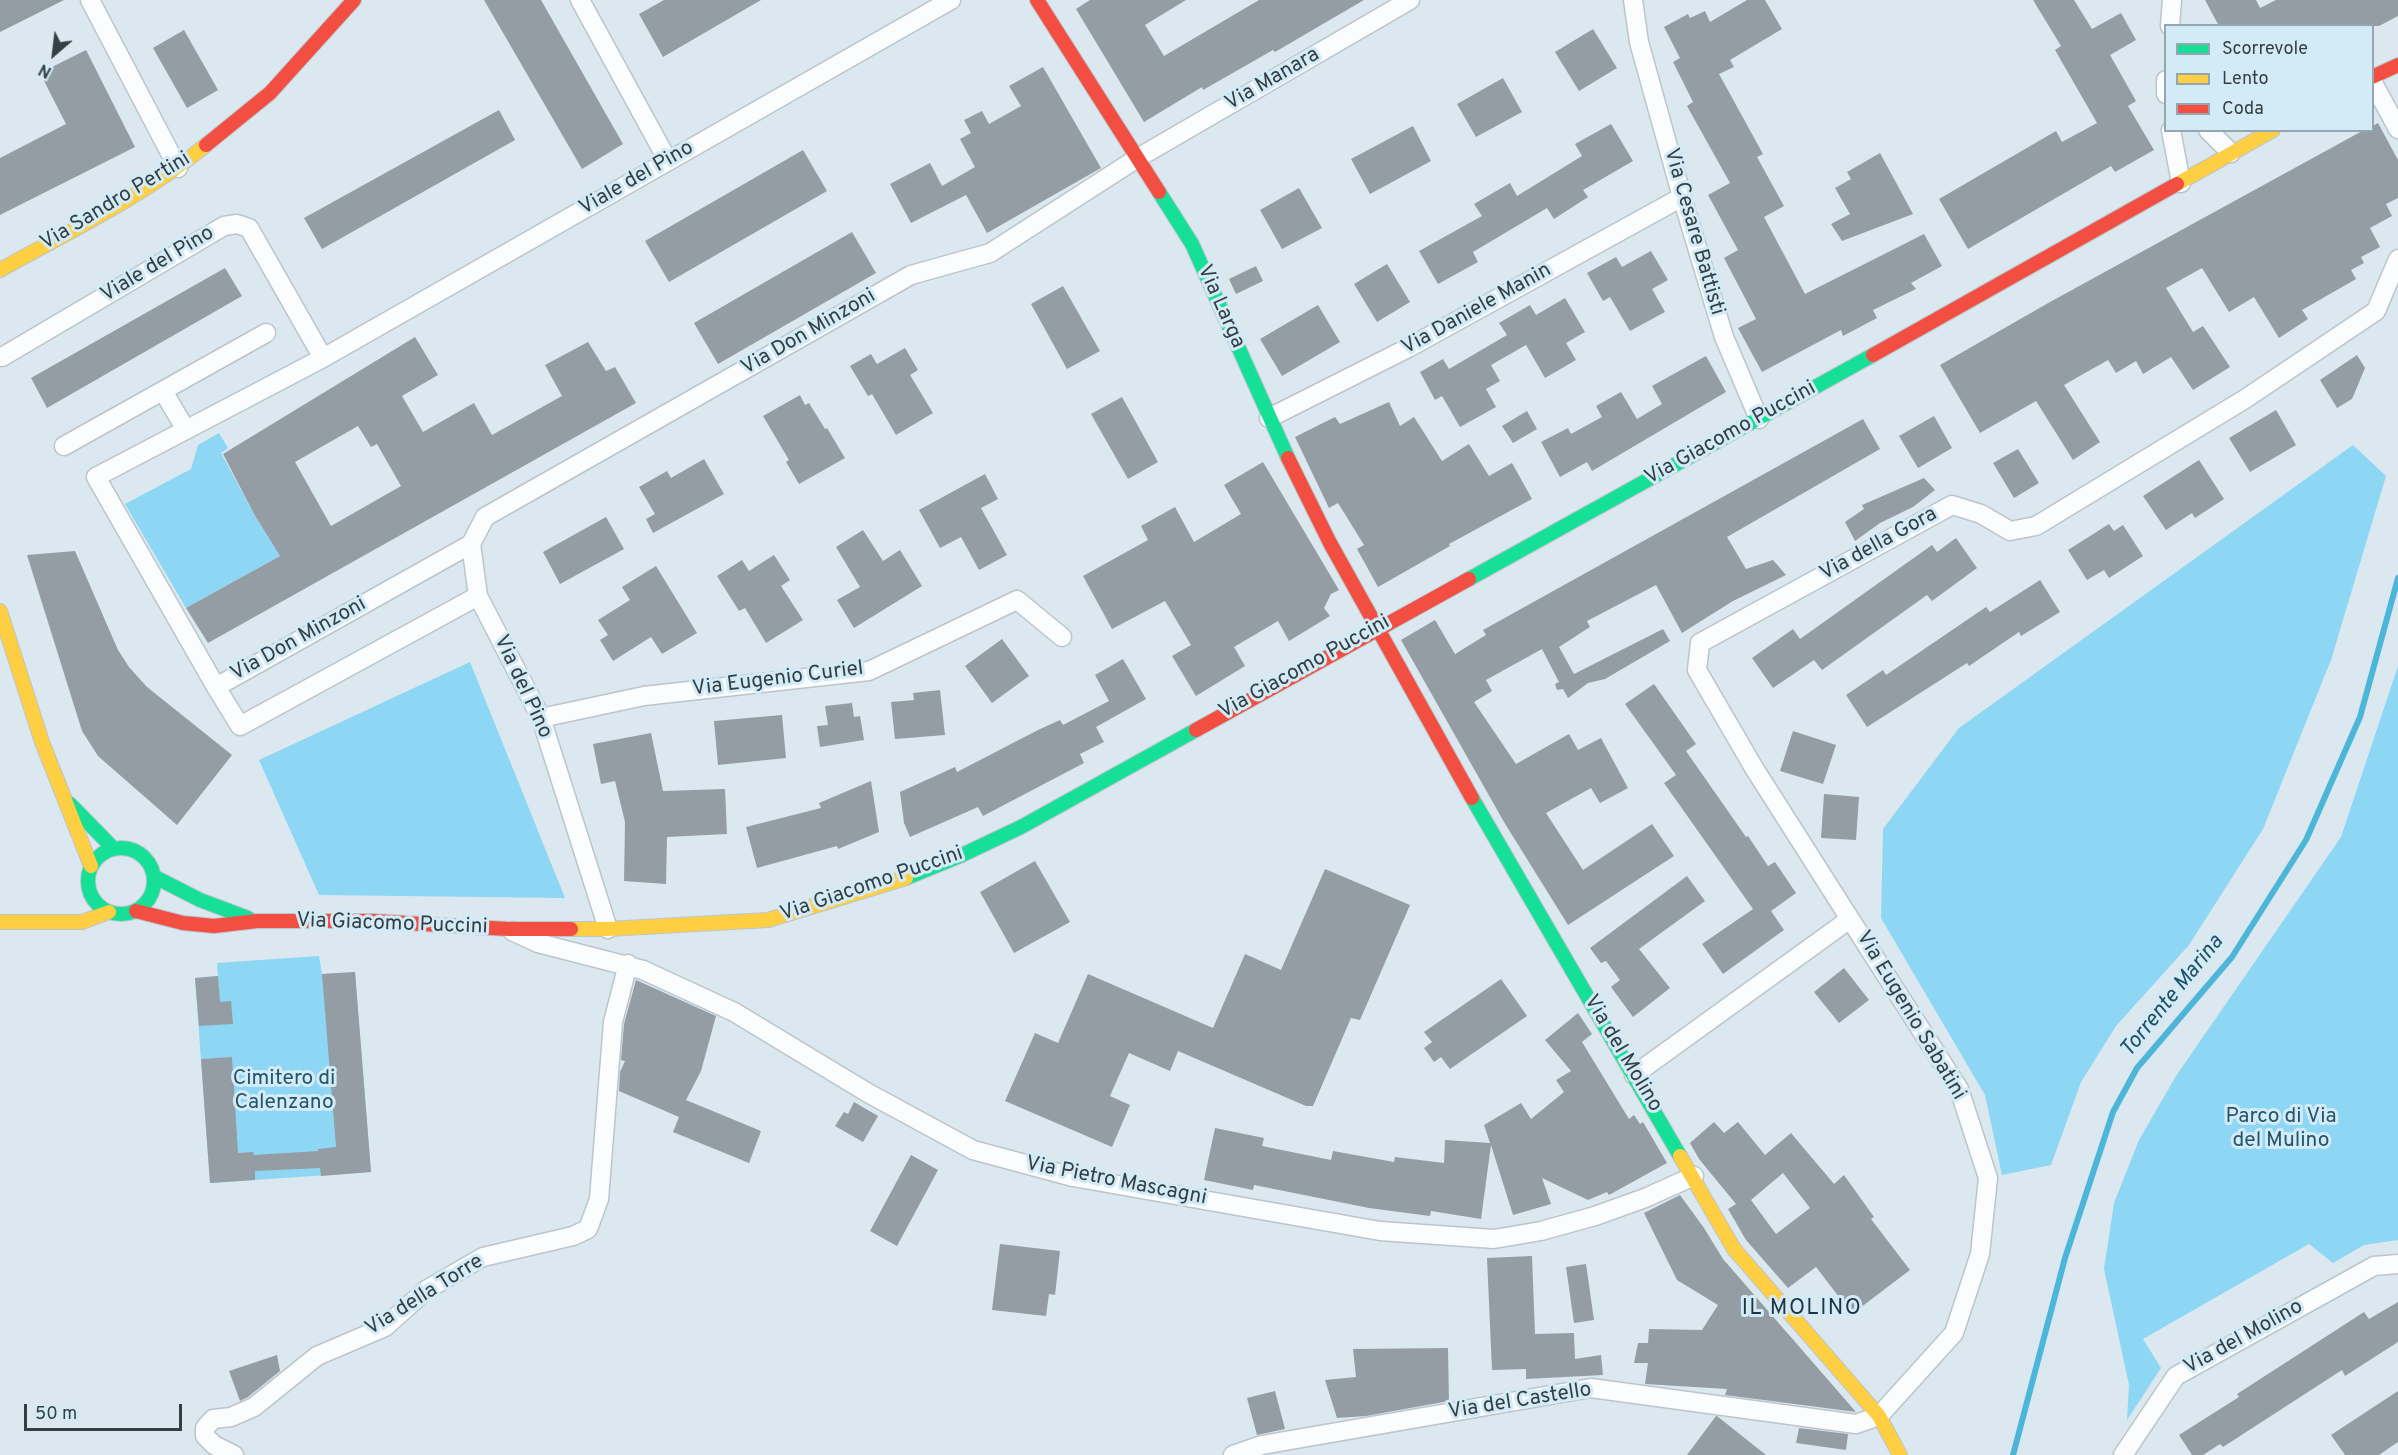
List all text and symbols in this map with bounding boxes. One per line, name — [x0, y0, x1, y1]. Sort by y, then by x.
north arrow — [24, 24, 84, 84]
legend — [2164, 24, 2374, 132]
text: Scorrevole — [2222, 38, 2308, 61]
street label: Via Manara — [1221, 43, 1325, 117]
text: N — [36, 58, 55, 81]
text: Lento — [2222, 68, 2268, 91]
text: Coda — [2222, 98, 2264, 121]
street label: Viale del Pino — [575, 136, 699, 222]
street label: Via Cesare Battisti — [1657, 146, 1729, 318]
street label: Via Sandro Pertini — [36, 147, 196, 257]
street label: Viale del Pino — [97, 221, 219, 309]
street label: Via Daniele Manin — [1398, 258, 1556, 362]
street label: Via Larga — [1190, 261, 1250, 353]
street label: Via Don Minzoni — [737, 284, 881, 382]
street label: Via Giacomo Puccini — [1641, 377, 1821, 491]
street label: Via della Gora — [1816, 502, 1942, 588]
street label: Via Don Minzoni — [227, 592, 371, 688]
street label: Via Giacomo Puccini — [1215, 611, 1395, 725]
street label: Via del Pino — [487, 631, 557, 743]
street label: Via Eugenio Curiel — [691, 657, 865, 703]
street label: Via Giacomo Puccini — [777, 842, 967, 928]
street label: Via Giacomo Puccini — [296, 909, 488, 941]
street label: Via Eugenio Sabatini — [1850, 927, 1970, 1105]
water label: Torrente Marina — [2116, 931, 2230, 1063]
street label: Via del Molino — [1577, 991, 1667, 1117]
park label: Cimitero di Calenzano — [233, 1067, 335, 1117]
park label: Parco di Via del Mulino — [2225, 1105, 2337, 1155]
street label: Via Pietro Mascagni — [1023, 1152, 1209, 1212]
street label: Via della Torre — [361, 1250, 489, 1342]
street label: Via del Molino — [2180, 1295, 2308, 1381]
district label: IL MOLINO — [1742, 1297, 1862, 1323]
street label: Via del Castello — [1447, 1378, 1593, 1426]
scale bar — [27, 1392, 184, 1430]
text: 50 m — [35, 1403, 77, 1426]

